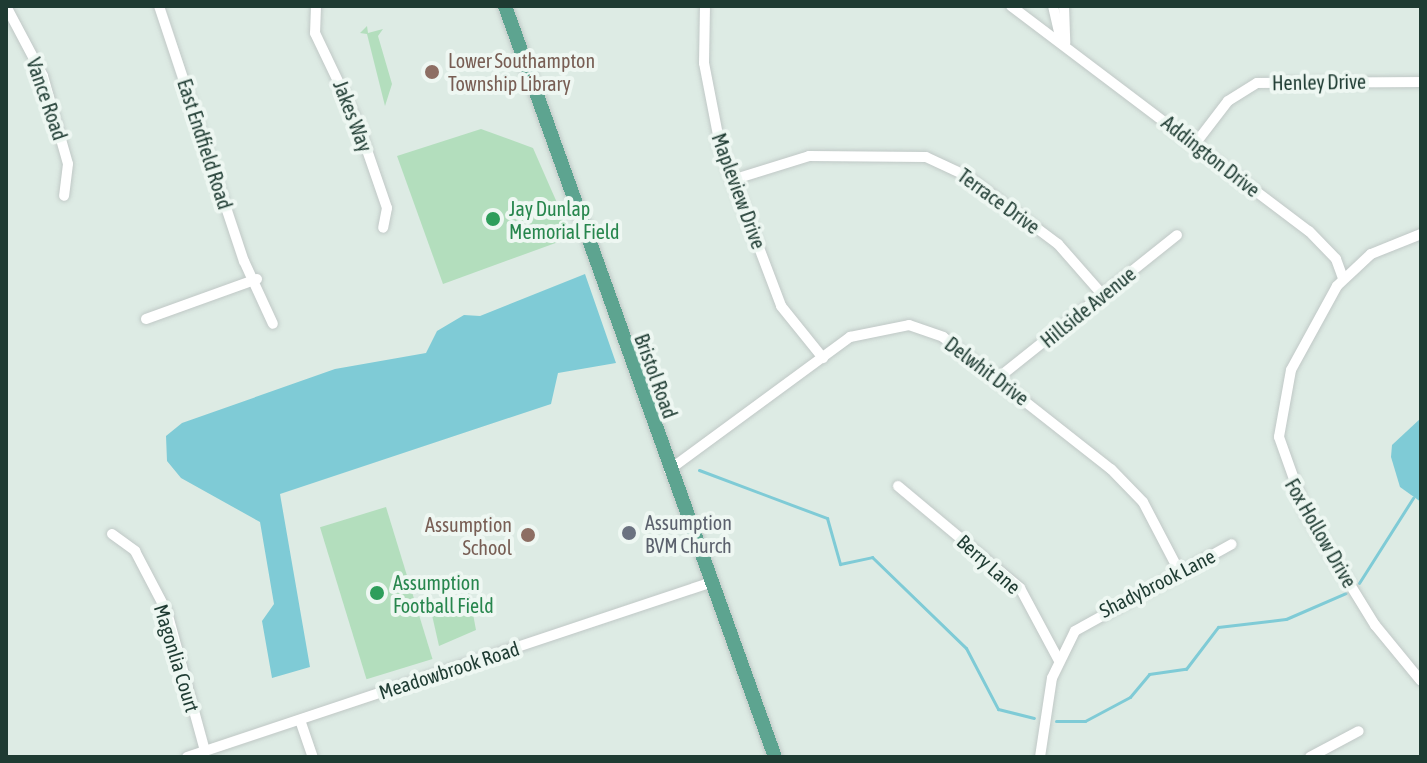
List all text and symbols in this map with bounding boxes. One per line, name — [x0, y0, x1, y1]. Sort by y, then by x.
place label: Lower Southampton Township Library — [448, 48, 595, 95]
street label: Vance Road — [22, 55, 72, 143]
marker: Lower Southampton Township Library — [423, 63, 441, 81]
street label: Henley Drive — [1272, 69, 1366, 95]
street label: East Endfield Road — [173, 76, 237, 212]
street label: Jakes Way — [328, 77, 378, 155]
street label: Addington Drive — [1157, 110, 1265, 202]
street label: Mapleview Drive — [707, 130, 771, 252]
street label: Terrace Drive — [953, 163, 1045, 239]
place label: Jay Dunlap Memorial Field — [509, 196, 619, 243]
marker: Jay Dunlap Memorial Field — [484, 210, 502, 228]
street label: Hillside Avenue — [1036, 261, 1140, 353]
street label: Bristol Road — [630, 330, 682, 422]
street label: Delwhit Drive — [940, 332, 1034, 410]
street label: Fox Hollow Drive — [1280, 474, 1362, 592]
place label: Assumption BVM Church — [645, 510, 732, 557]
place label: Assumption School — [425, 512, 512, 559]
marker: Assumption BVM Church — [620, 524, 638, 542]
marker: Assumption School — [519, 526, 537, 544]
street label: Berry Lane — [952, 529, 1026, 599]
street label: Shadybrook Lane — [1095, 544, 1219, 622]
place label: Assumption Football Field — [393, 570, 494, 617]
marker: Assumption Football Field — [368, 584, 386, 602]
street label: Magonlia Court — [149, 601, 205, 715]
street label: Meadowbrook Road — [376, 636, 522, 704]

